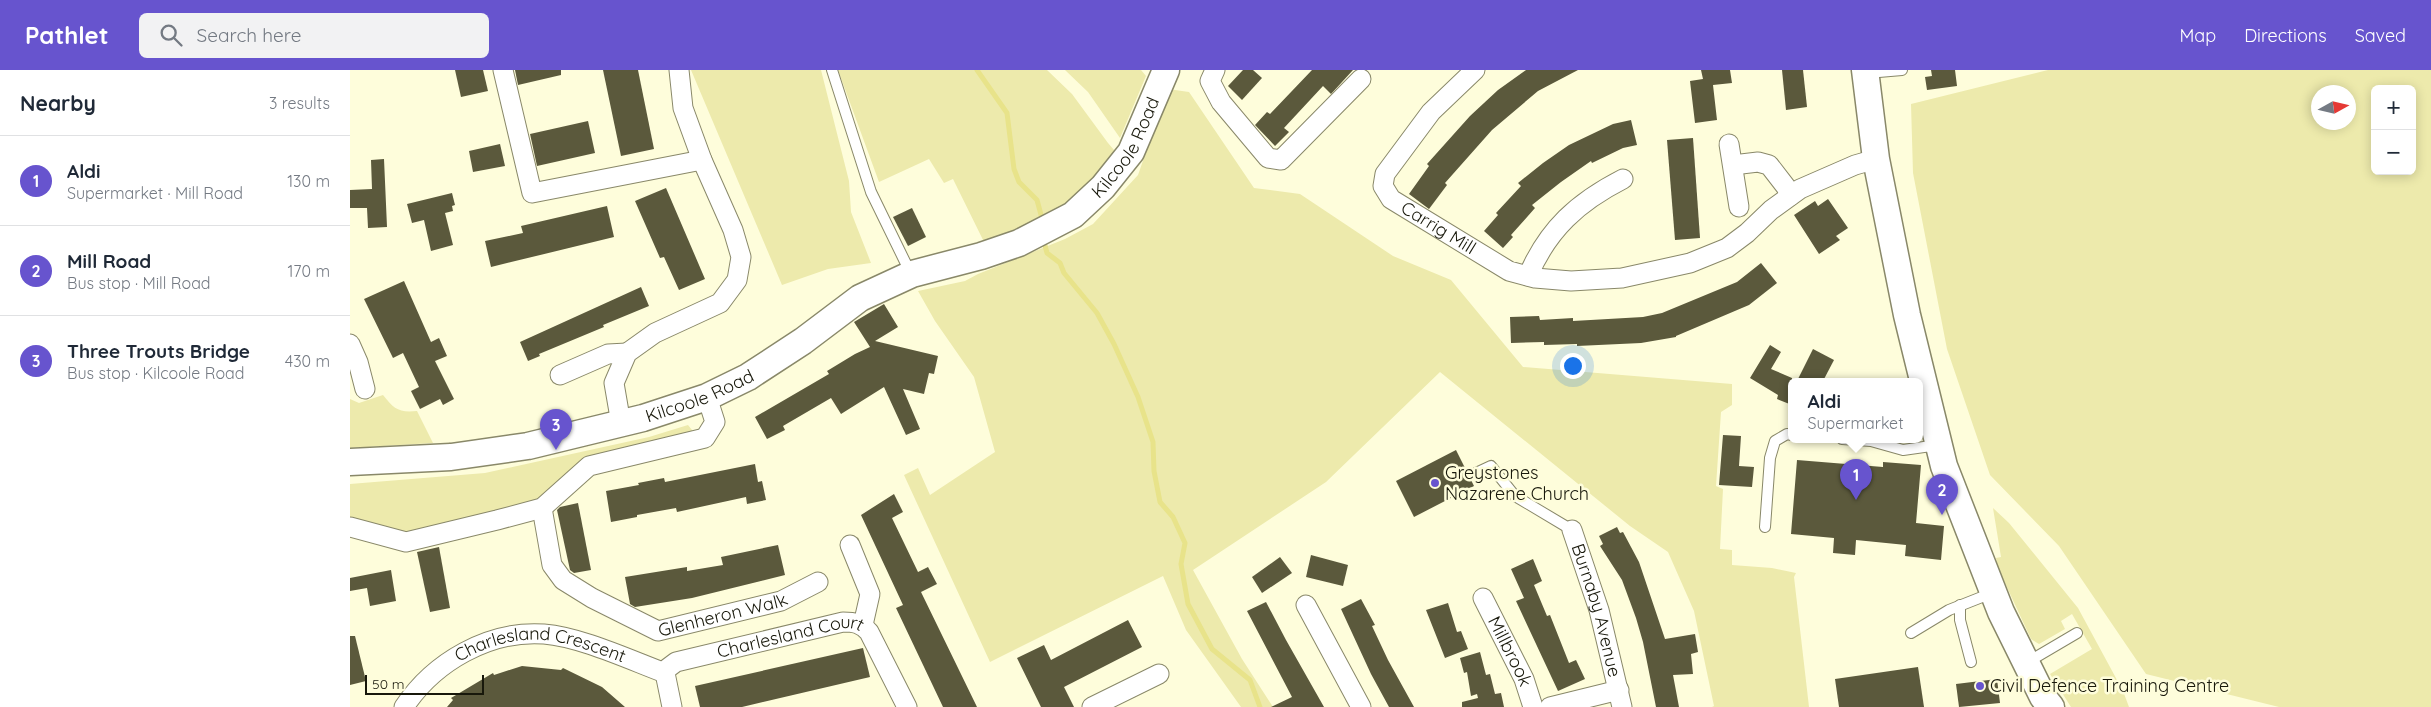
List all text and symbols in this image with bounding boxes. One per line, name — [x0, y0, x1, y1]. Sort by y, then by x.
search box — [139, 13, 489, 58]
text: Pathlet — [25, 20, 109, 50]
icon: search — [157, 21, 185, 49]
text: Search here — [197, 23, 301, 47]
text: Map — [2179, 24, 2216, 47]
text: Directions — [2244, 24, 2327, 47]
text: Saved — [2355, 24, 2406, 47]
north arrow — [2311, 85, 2356, 130]
map controls — [2371, 85, 2416, 175]
button: + — [2371, 85, 2416, 130]
text: Nearby — [20, 90, 96, 116]
text: 3 results — [269, 93, 330, 113]
street label: Kilcoole Road — [1086, 93, 1164, 203]
button: − — [2371, 130, 2416, 175]
text: Aldi — [67, 159, 101, 183]
text: 1 — [33, 171, 39, 191]
text: 130 m — [287, 171, 330, 191]
text: Supermarket · Mill Road — [67, 183, 243, 203]
street label: Carrig Mill — [1397, 196, 1480, 259]
text: Mill Road — [67, 249, 151, 273]
text: 2 — [31, 261, 41, 281]
text: 170 m — [287, 261, 330, 281]
text: Bus stop · Mill Road — [67, 273, 211, 293]
text: Three Trouts Bridge — [67, 339, 250, 363]
text: 3 — [32, 351, 40, 371]
text: 430 m — [285, 351, 330, 371]
your location — [1560, 353, 1586, 379]
text: Bus stop · Kilcoole Road — [67, 363, 244, 383]
street label: Kilcoole Road — [642, 364, 757, 427]
popup — [1788, 378, 1923, 443]
text: Aldi — [1807, 389, 1841, 413]
pin: 3 — [540, 409, 572, 450]
text: Supermarket — [1807, 413, 1904, 433]
pin: 1 — [1840, 459, 1872, 500]
place label: Greystones Nazarene Church — [1445, 461, 1589, 505]
pin: 2 — [1926, 474, 1958, 515]
marker: Greystones Nazarene Church — [1429, 477, 1441, 489]
street label: Burnaby Avenue — [1566, 540, 1626, 679]
street label: Glenheron Walk — [656, 588, 791, 642]
street label: Charlesland Court — [715, 610, 868, 663]
street label: Millbrook — [1483, 612, 1538, 689]
text: Charlesland Crescent — [450, 622, 629, 668]
street label: Charlesland Crescent — [453, 650, 629, 672]
scale bar — [365, 672, 484, 695]
place label: Civil Defence Training Centre — [1990, 674, 2229, 697]
text: 50 m — [372, 675, 405, 693]
marker: Civil Defence Training Centre — [1974, 680, 1986, 692]

